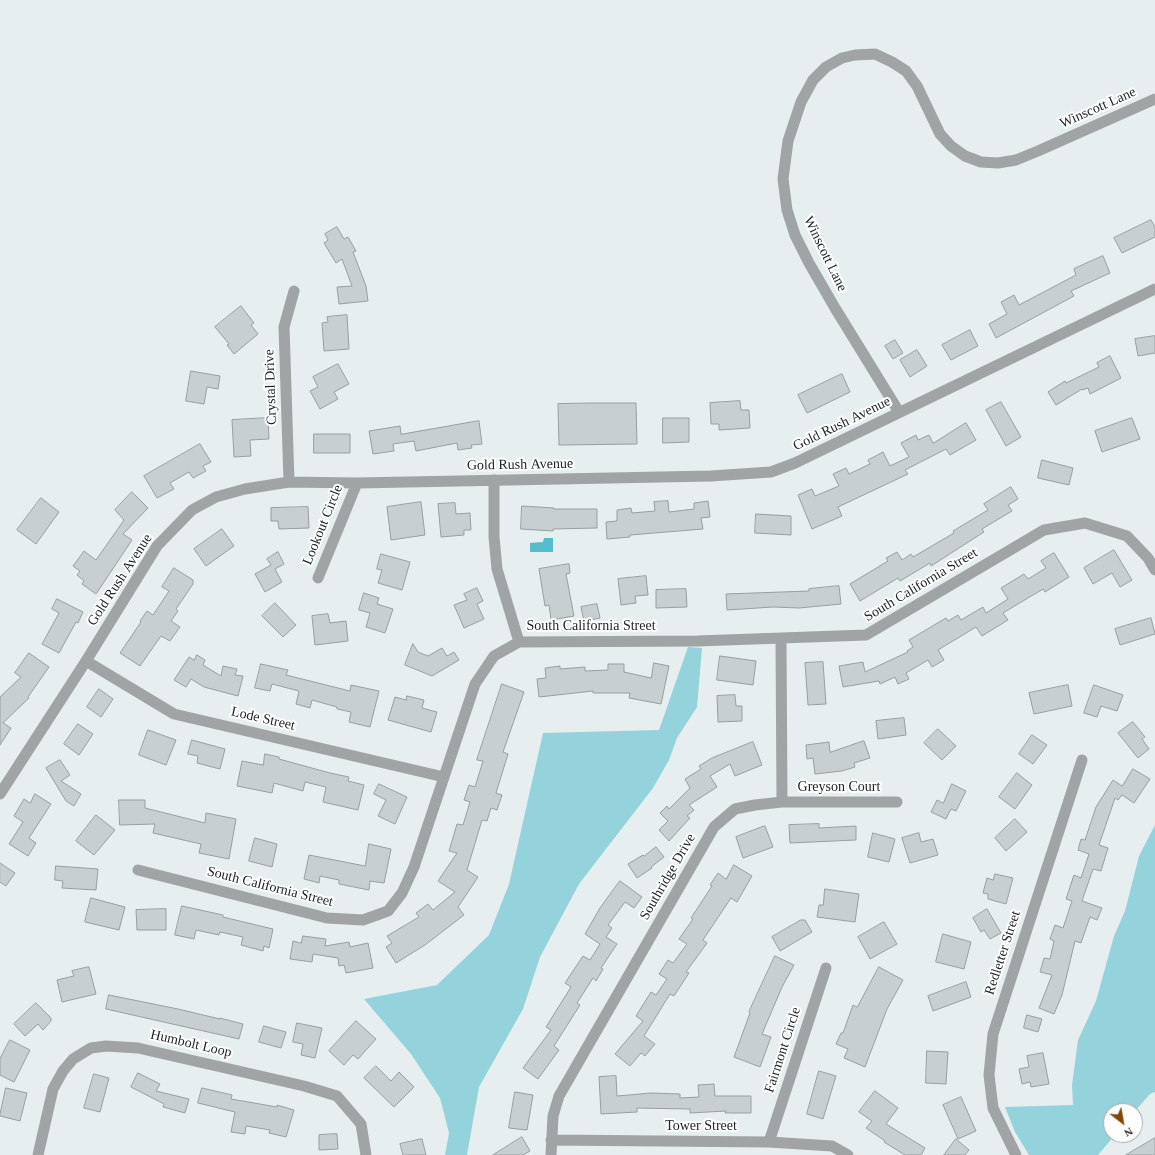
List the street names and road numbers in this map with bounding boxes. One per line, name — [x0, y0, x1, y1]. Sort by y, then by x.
street label: Winscott Lane — [1057, 84, 1139, 132]
street label: Winscott Lane — [800, 214, 850, 294]
street label: Crystal Drive — [261, 349, 281, 425]
street label: Gold Rush Avenue — [791, 393, 893, 455]
street label: Gold Rush Avenue — [467, 456, 573, 474]
street label: Lookout Circle — [299, 482, 347, 568]
street label: Gold Rush Avenue — [84, 531, 156, 629]
street label: South California Street — [861, 545, 981, 625]
street label: South California Street — [526, 618, 656, 634]
street label: Lode Street — [229, 704, 297, 734]
street label: Greyson Court — [798, 779, 880, 795]
street label: Southridge Drive — [637, 831, 699, 923]
street label: South California Street — [205, 863, 335, 911]
street label: Redletter Street — [981, 909, 1025, 997]
street label: Fairmont Circle — [761, 1005, 805, 1095]
street label: Humbolt Loop — [149, 1026, 233, 1062]
street label: Tower Street — [665, 1118, 737, 1134]

